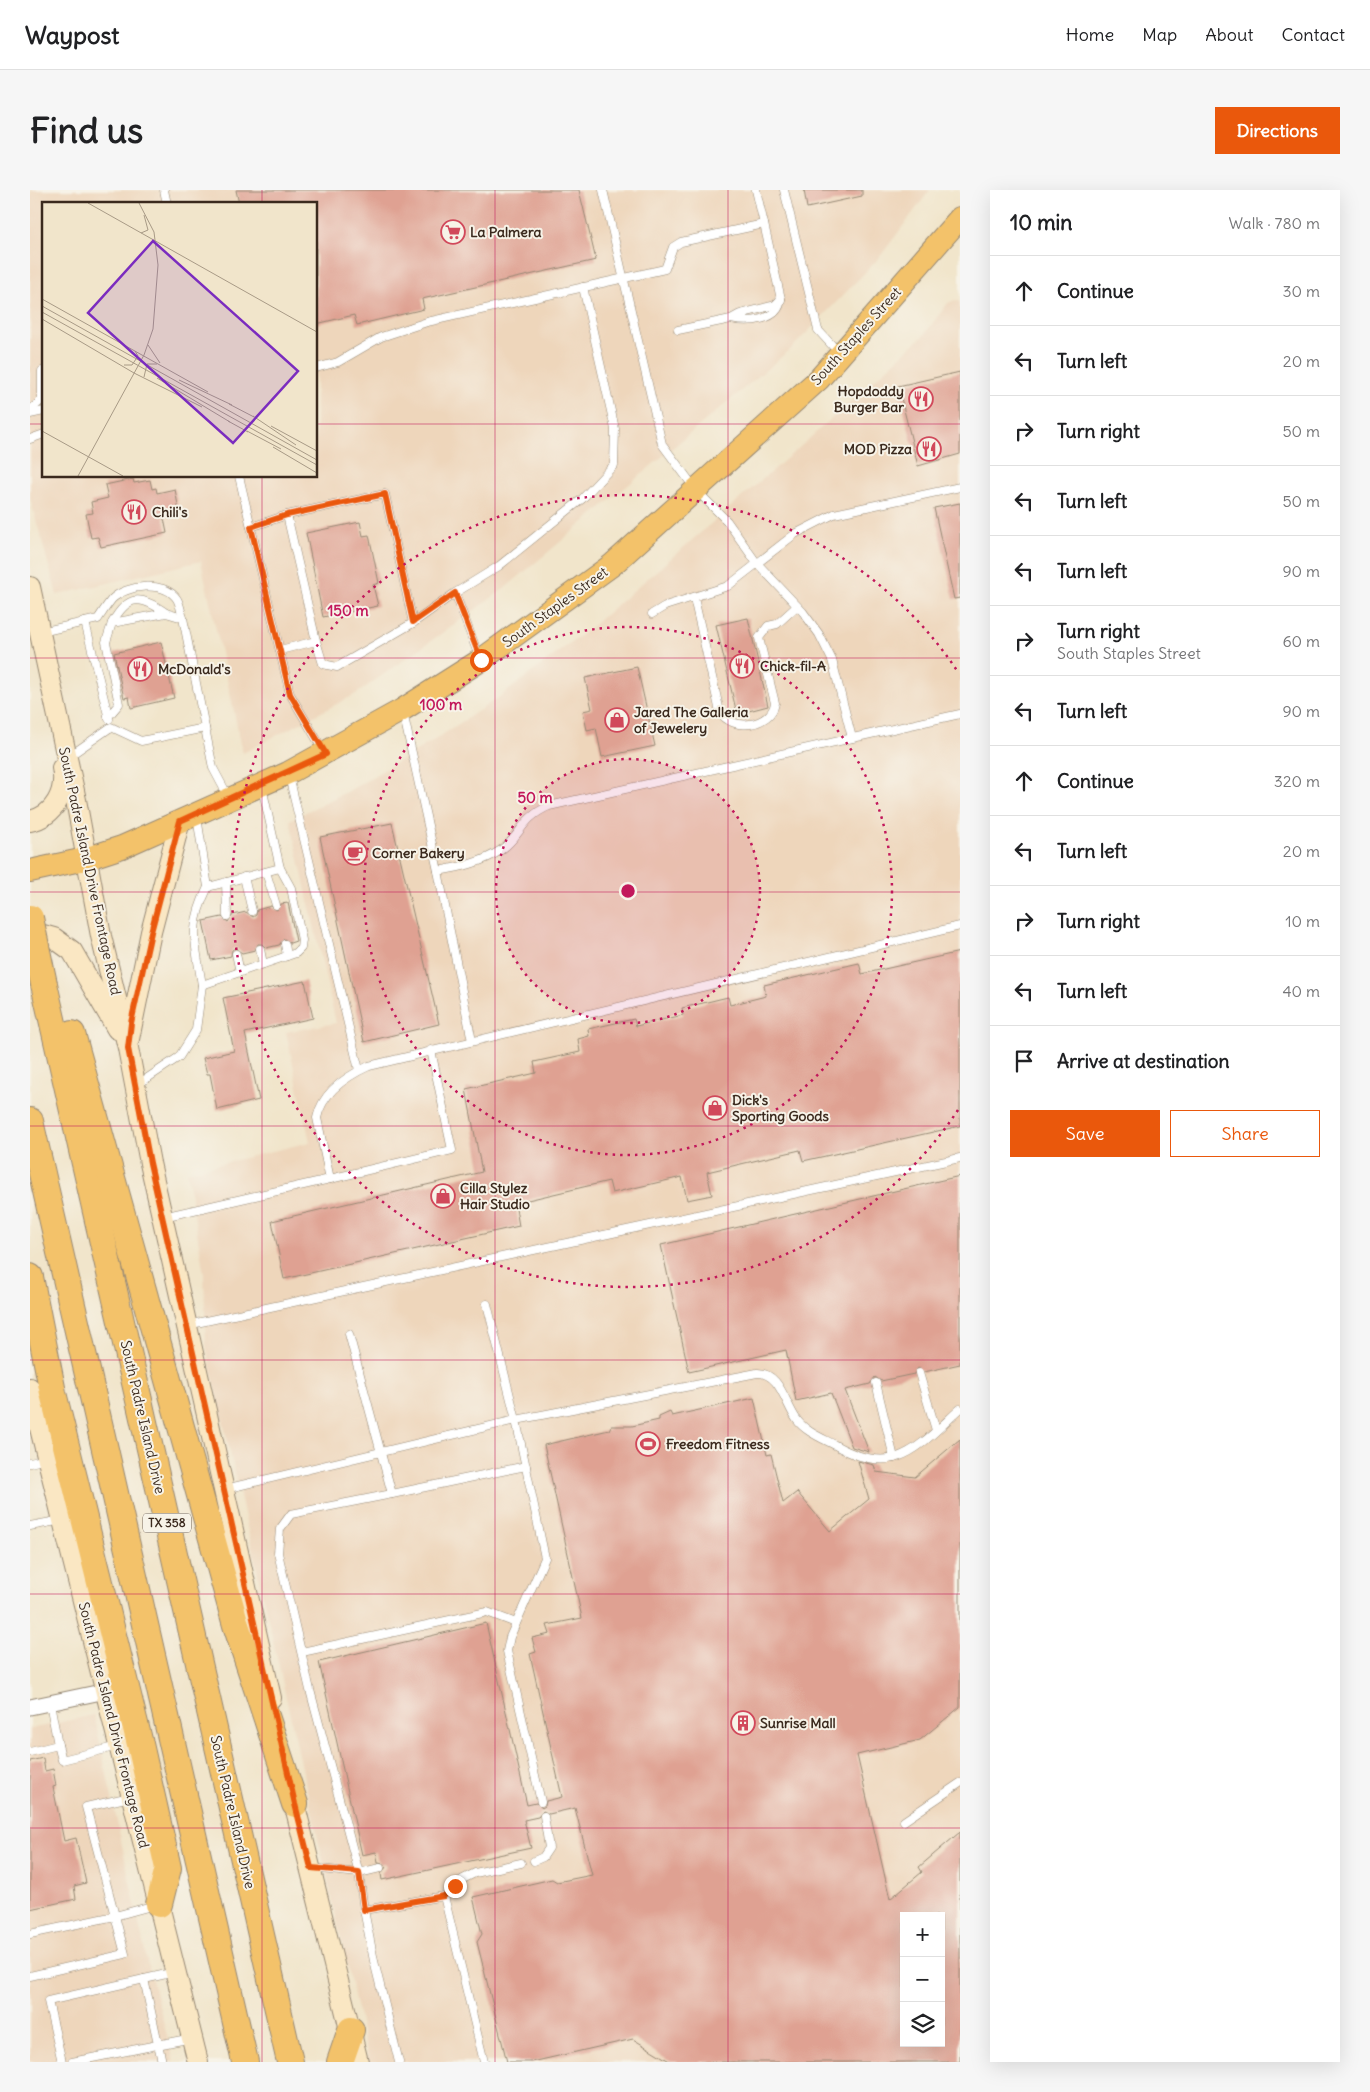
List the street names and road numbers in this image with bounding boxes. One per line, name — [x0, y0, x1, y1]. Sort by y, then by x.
street label: South Staples Street — [807, 283, 905, 389]
street label: South Staples Street — [499, 563, 611, 651]
street label: South Padre Island Drive Frontage Road — [55, 745, 125, 997]
street label: South Padre Island Drive — [117, 1339, 169, 1495]
road number: TX 358 — [143, 1514, 191, 1532]
street label: South Padre Island Drive Frontage Road — [75, 1600, 153, 1850]
street label: South Padre Island Drive — [207, 1734, 259, 1890]

